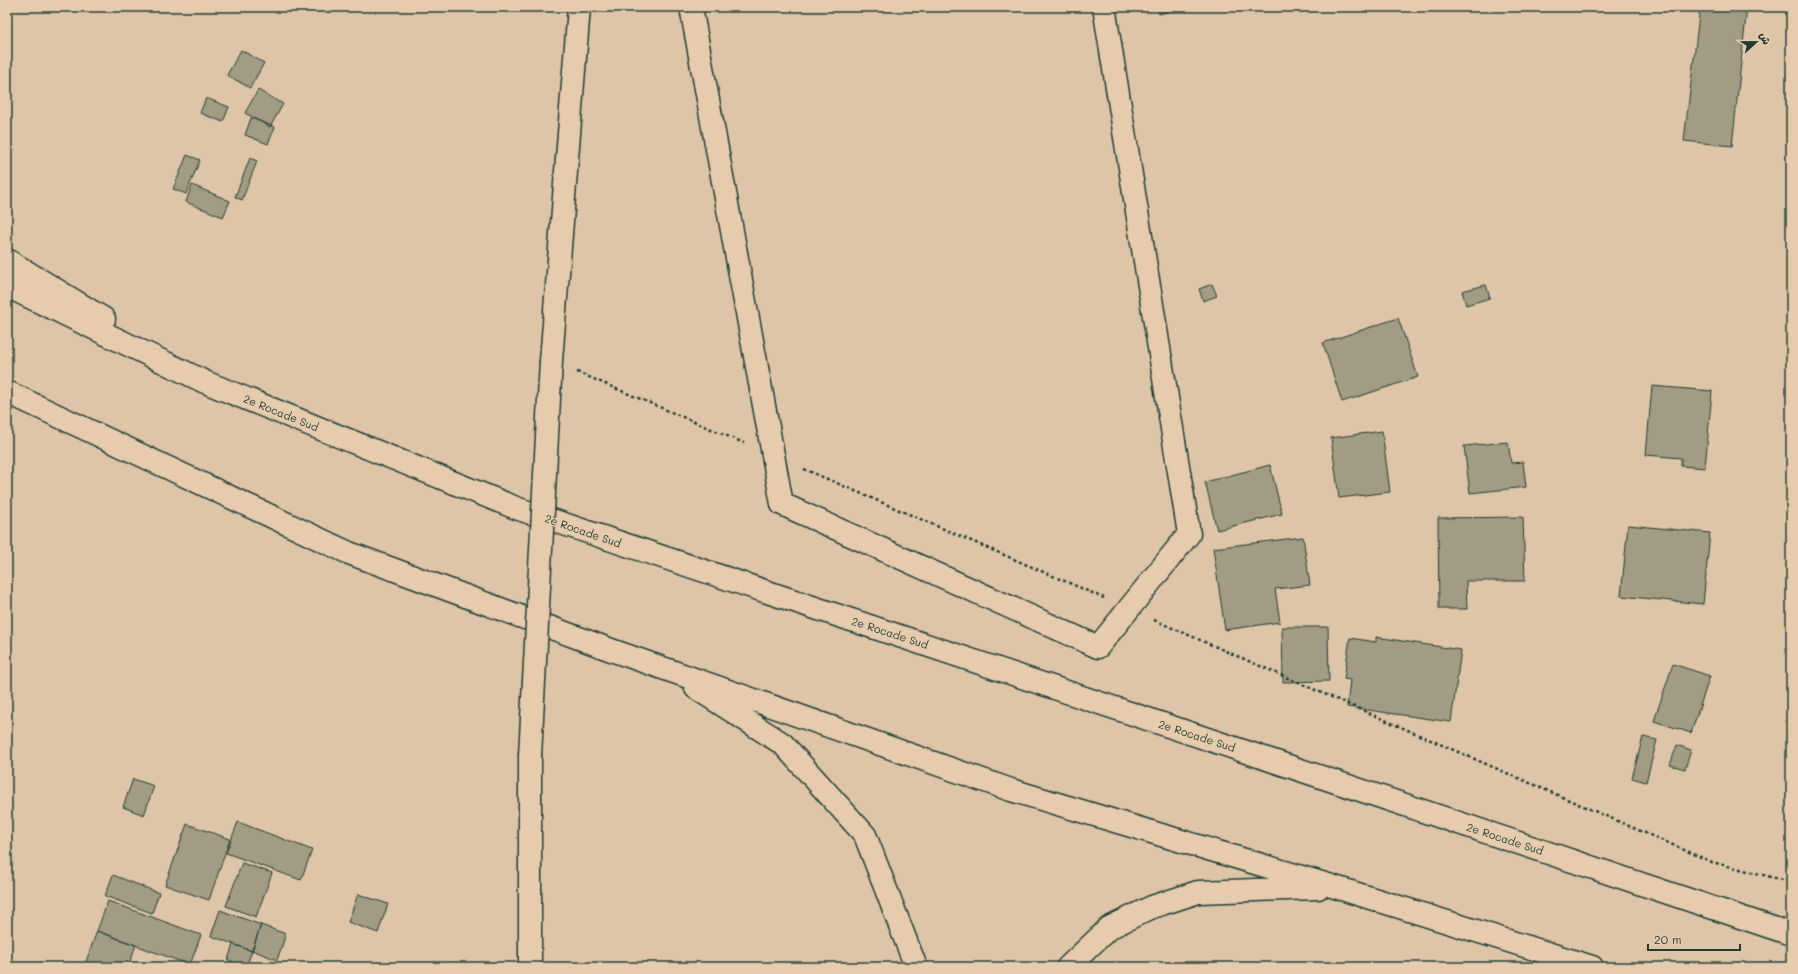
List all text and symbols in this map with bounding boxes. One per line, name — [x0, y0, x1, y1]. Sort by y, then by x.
north arrow — [1736, 22, 1776, 62]
text: ش — [1757, 30, 1775, 46]
street label: 2e Rocade Sud — [241, 391, 321, 434]
street label: 2e Rocade Sud — [543, 510, 623, 551]
street label: 2e Rocade Sud — [850, 613, 930, 652]
street label: 2e Rocade Sud — [1157, 716, 1237, 755]
street label: 2e Rocade Sud — [1465, 819, 1545, 858]
scale bar — [1648, 926, 1740, 952]
text: 20 m — [1654, 931, 1682, 947]

